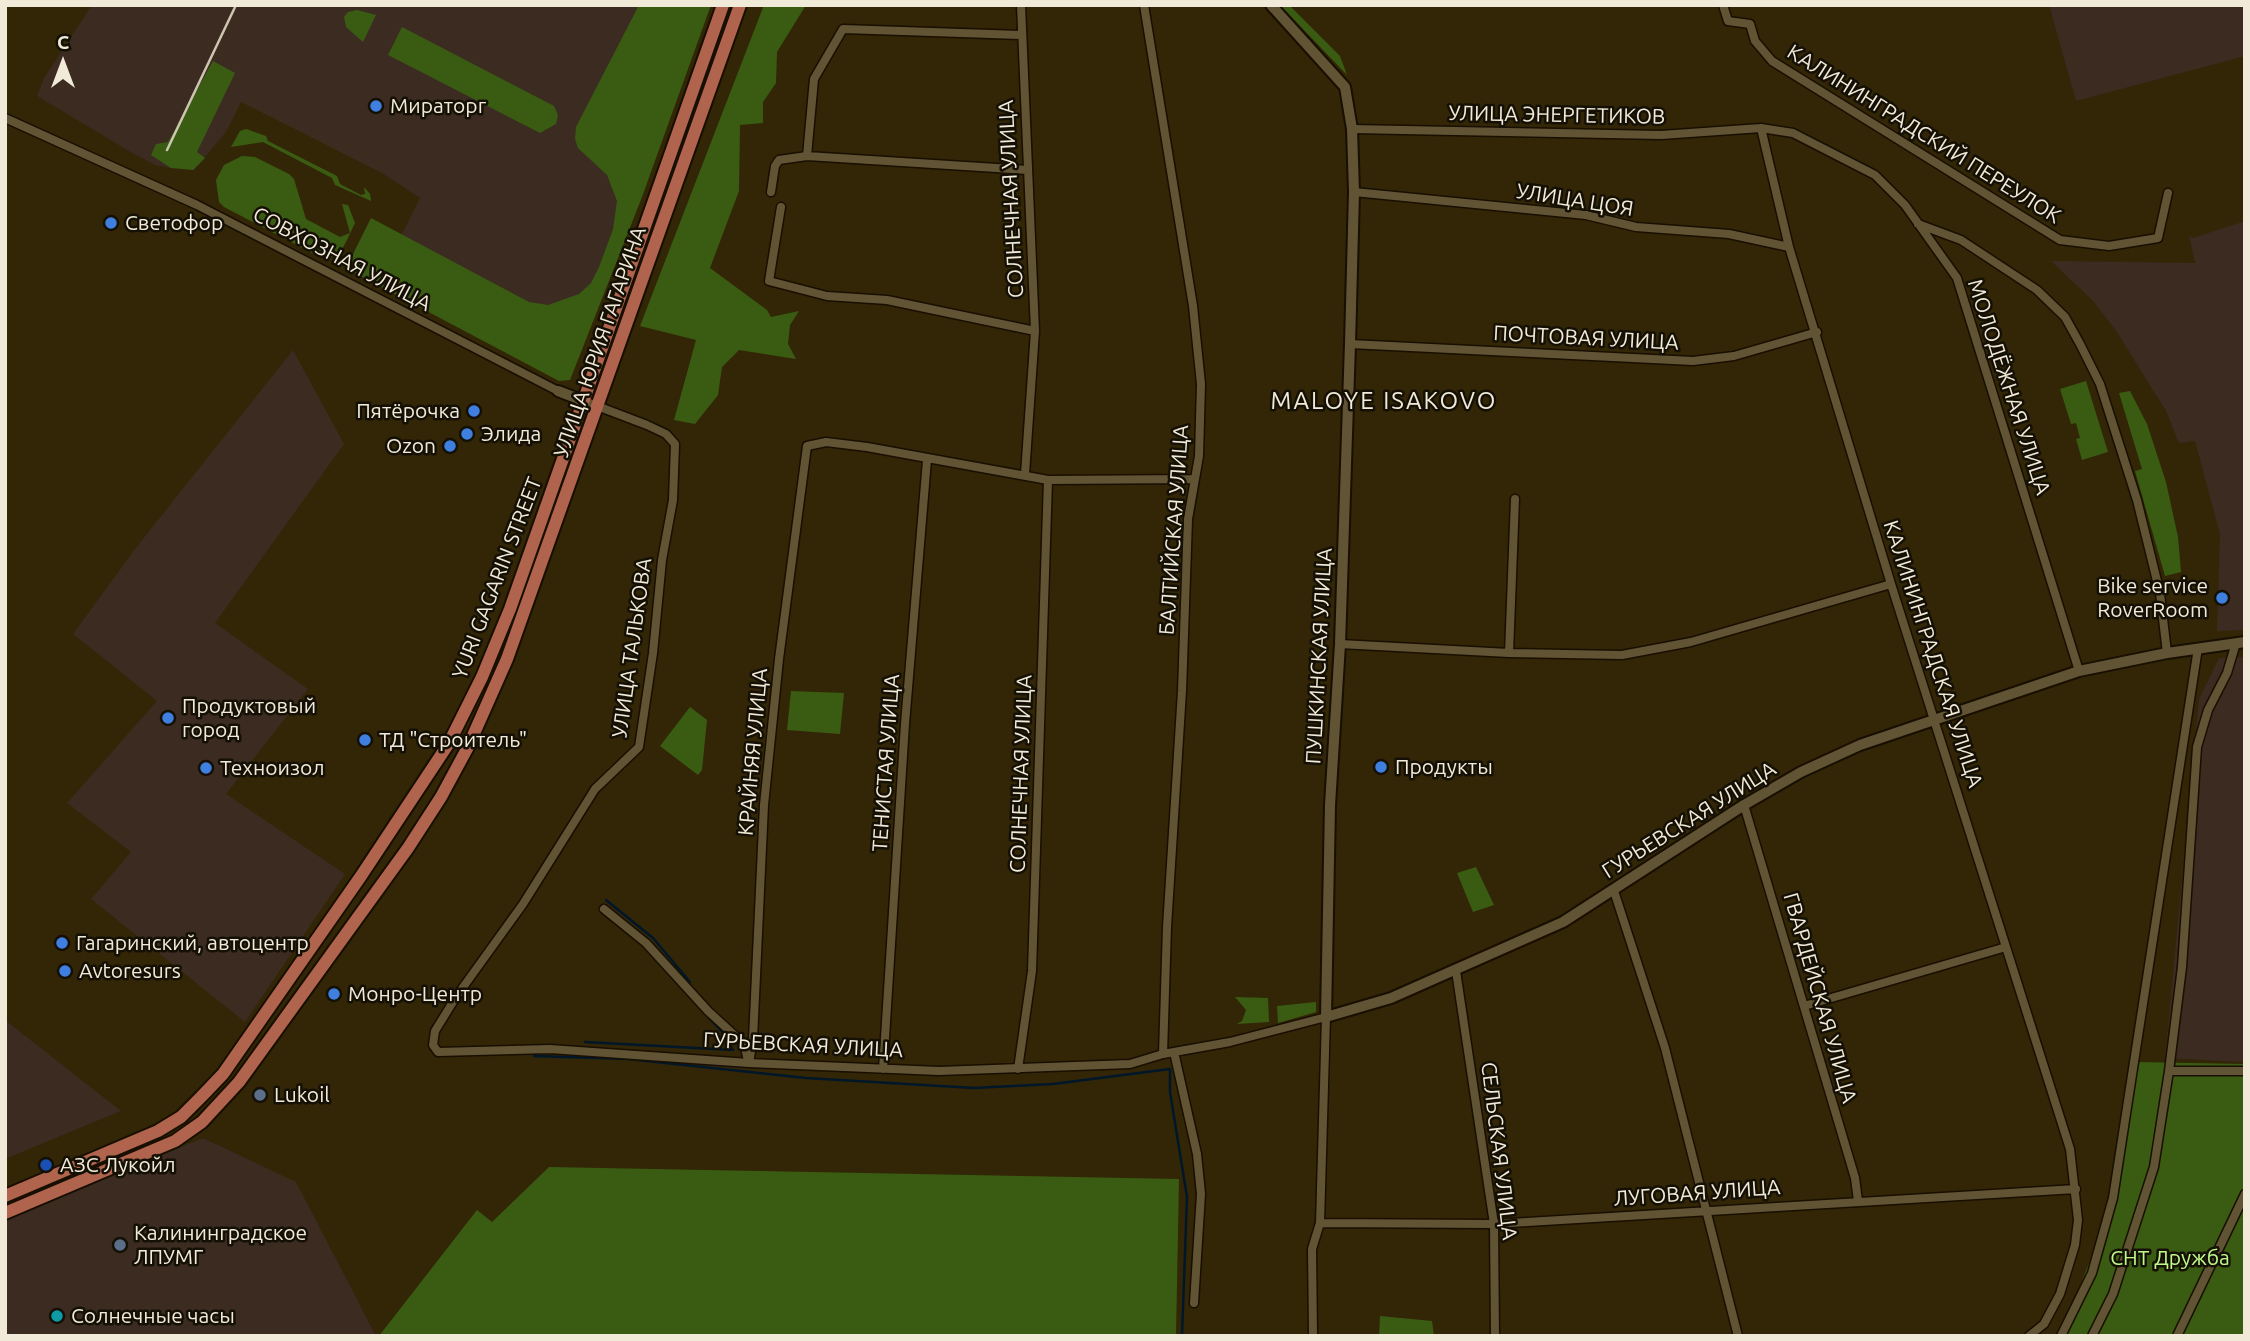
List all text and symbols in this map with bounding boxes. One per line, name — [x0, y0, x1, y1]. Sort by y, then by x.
north arrow — [28, 28, 98, 98]
text: С — [57, 31, 69, 53]
street label: КАЛИНИНГРАДСКИЙ ПЕРЕУЛОК — [1783, 39, 2065, 229]
place label: Мираторг — [390, 93, 486, 119]
marker: Мираторг — [368, 98, 384, 114]
street label: СОЛНЕЧНАЯ УЛИЦА — [993, 99, 1029, 299]
street label: УЛИЦА ЭНЕРГЕТИКОВ — [1448, 101, 1666, 129]
street label: УЛИЦА ЦОЯ — [1515, 178, 1635, 222]
street label: СОВХОЗНАЯ УЛИЦА — [249, 201, 435, 317]
place label: Светофор — [125, 210, 223, 236]
marker: Светофор — [103, 215, 119, 231]
street label: УЛИЦА ЮРИЯ ГАГАРИНА — [549, 223, 651, 461]
street label: МОЛОДЁЖНАЯ УЛИЦА — [1962, 276, 2056, 498]
street label: ПОЧТОВАЯ УЛИЦА — [1493, 321, 1679, 355]
district label: MALOYE ISAKOVO — [1272, 387, 1496, 415]
place label: Пятёрочка — [356, 398, 460, 424]
marker: Пятёрочка — [466, 403, 482, 419]
place label: Элида — [481, 421, 541, 447]
street label: БАЛТИЙСКАЯ УЛИЦА — [1154, 424, 1194, 636]
marker: Элида — [459, 426, 475, 442]
place label: Ozon — [386, 433, 436, 459]
marker: Ozon — [442, 438, 458, 454]
street label: YURI GAGARIN STREET — [447, 474, 547, 682]
street label: КАЛИНИНГРАДСКАЯ УЛИЦА — [1878, 517, 1988, 791]
street label: ПУШКИНСКАЯ УЛИЦА — [1301, 547, 1337, 765]
street label: УЛИЦА ТАЛЬКОВА — [607, 556, 657, 740]
place label: Bike service RoverRoom — [2097, 573, 2208, 623]
marker: Bike service RoverRoom — [2214, 590, 2230, 606]
street label: КРАЙНЯЯ УЛИЦА — [733, 667, 773, 837]
street label: ТЕНИСТАЯ УЛИЦА — [867, 673, 905, 853]
street label: СОЛНЕЧНАЯ УЛИЦА — [1005, 674, 1037, 874]
place label: Продуктовый город — [182, 693, 316, 743]
marker: Продуктовый город — [160, 710, 176, 726]
place label: ТД "Строитель" — [379, 727, 527, 753]
marker: ТД "Строитель" — [357, 732, 373, 748]
place label: Продукты — [1395, 754, 1493, 780]
place label: Техноизол — [220, 755, 325, 781]
street label: ГУРЬЕВСКАЯ УЛИЦА — [1597, 756, 1781, 884]
marker: Продукты — [1373, 759, 1389, 775]
marker: Техноизол — [198, 760, 214, 776]
street label: ГВАРДЕЙСКАЯ УЛИЦА — [1778, 890, 1862, 1106]
place label: Гагаринский, автоцентр — [76, 930, 309, 956]
marker: Гагаринский, автоцентр — [54, 935, 70, 951]
place label: Avtoresurs — [79, 958, 181, 984]
marker: Avtoresurs — [57, 963, 73, 979]
place label: Монро-Центр — [348, 981, 482, 1007]
marker: Монро-Центр — [326, 986, 342, 1002]
street label: ГУРЬЕВСКАЯ УЛИЦА — [702, 1027, 904, 1063]
street label: СЕЛЬСКАЯ УЛИЦА — [1476, 1061, 1522, 1241]
place label: Lukoil — [274, 1082, 330, 1108]
marker: Lukoil — [252, 1087, 268, 1103]
place label: АЗС Лукойл — [60, 1152, 175, 1178]
marker: АЗС Лукойл — [38, 1157, 54, 1173]
street label: ЛУГОВАЯ УЛИЦА — [1613, 1175, 1781, 1211]
place label: Калининградское ЛПУМГ — [134, 1220, 307, 1270]
marker: Калининградское ЛПУМГ — [112, 1237, 128, 1253]
park label: СНТ Дружба — [2110, 1245, 2230, 1271]
place label: Солнечные часы — [71, 1303, 235, 1329]
marker: Солнечные часы — [49, 1308, 65, 1324]

